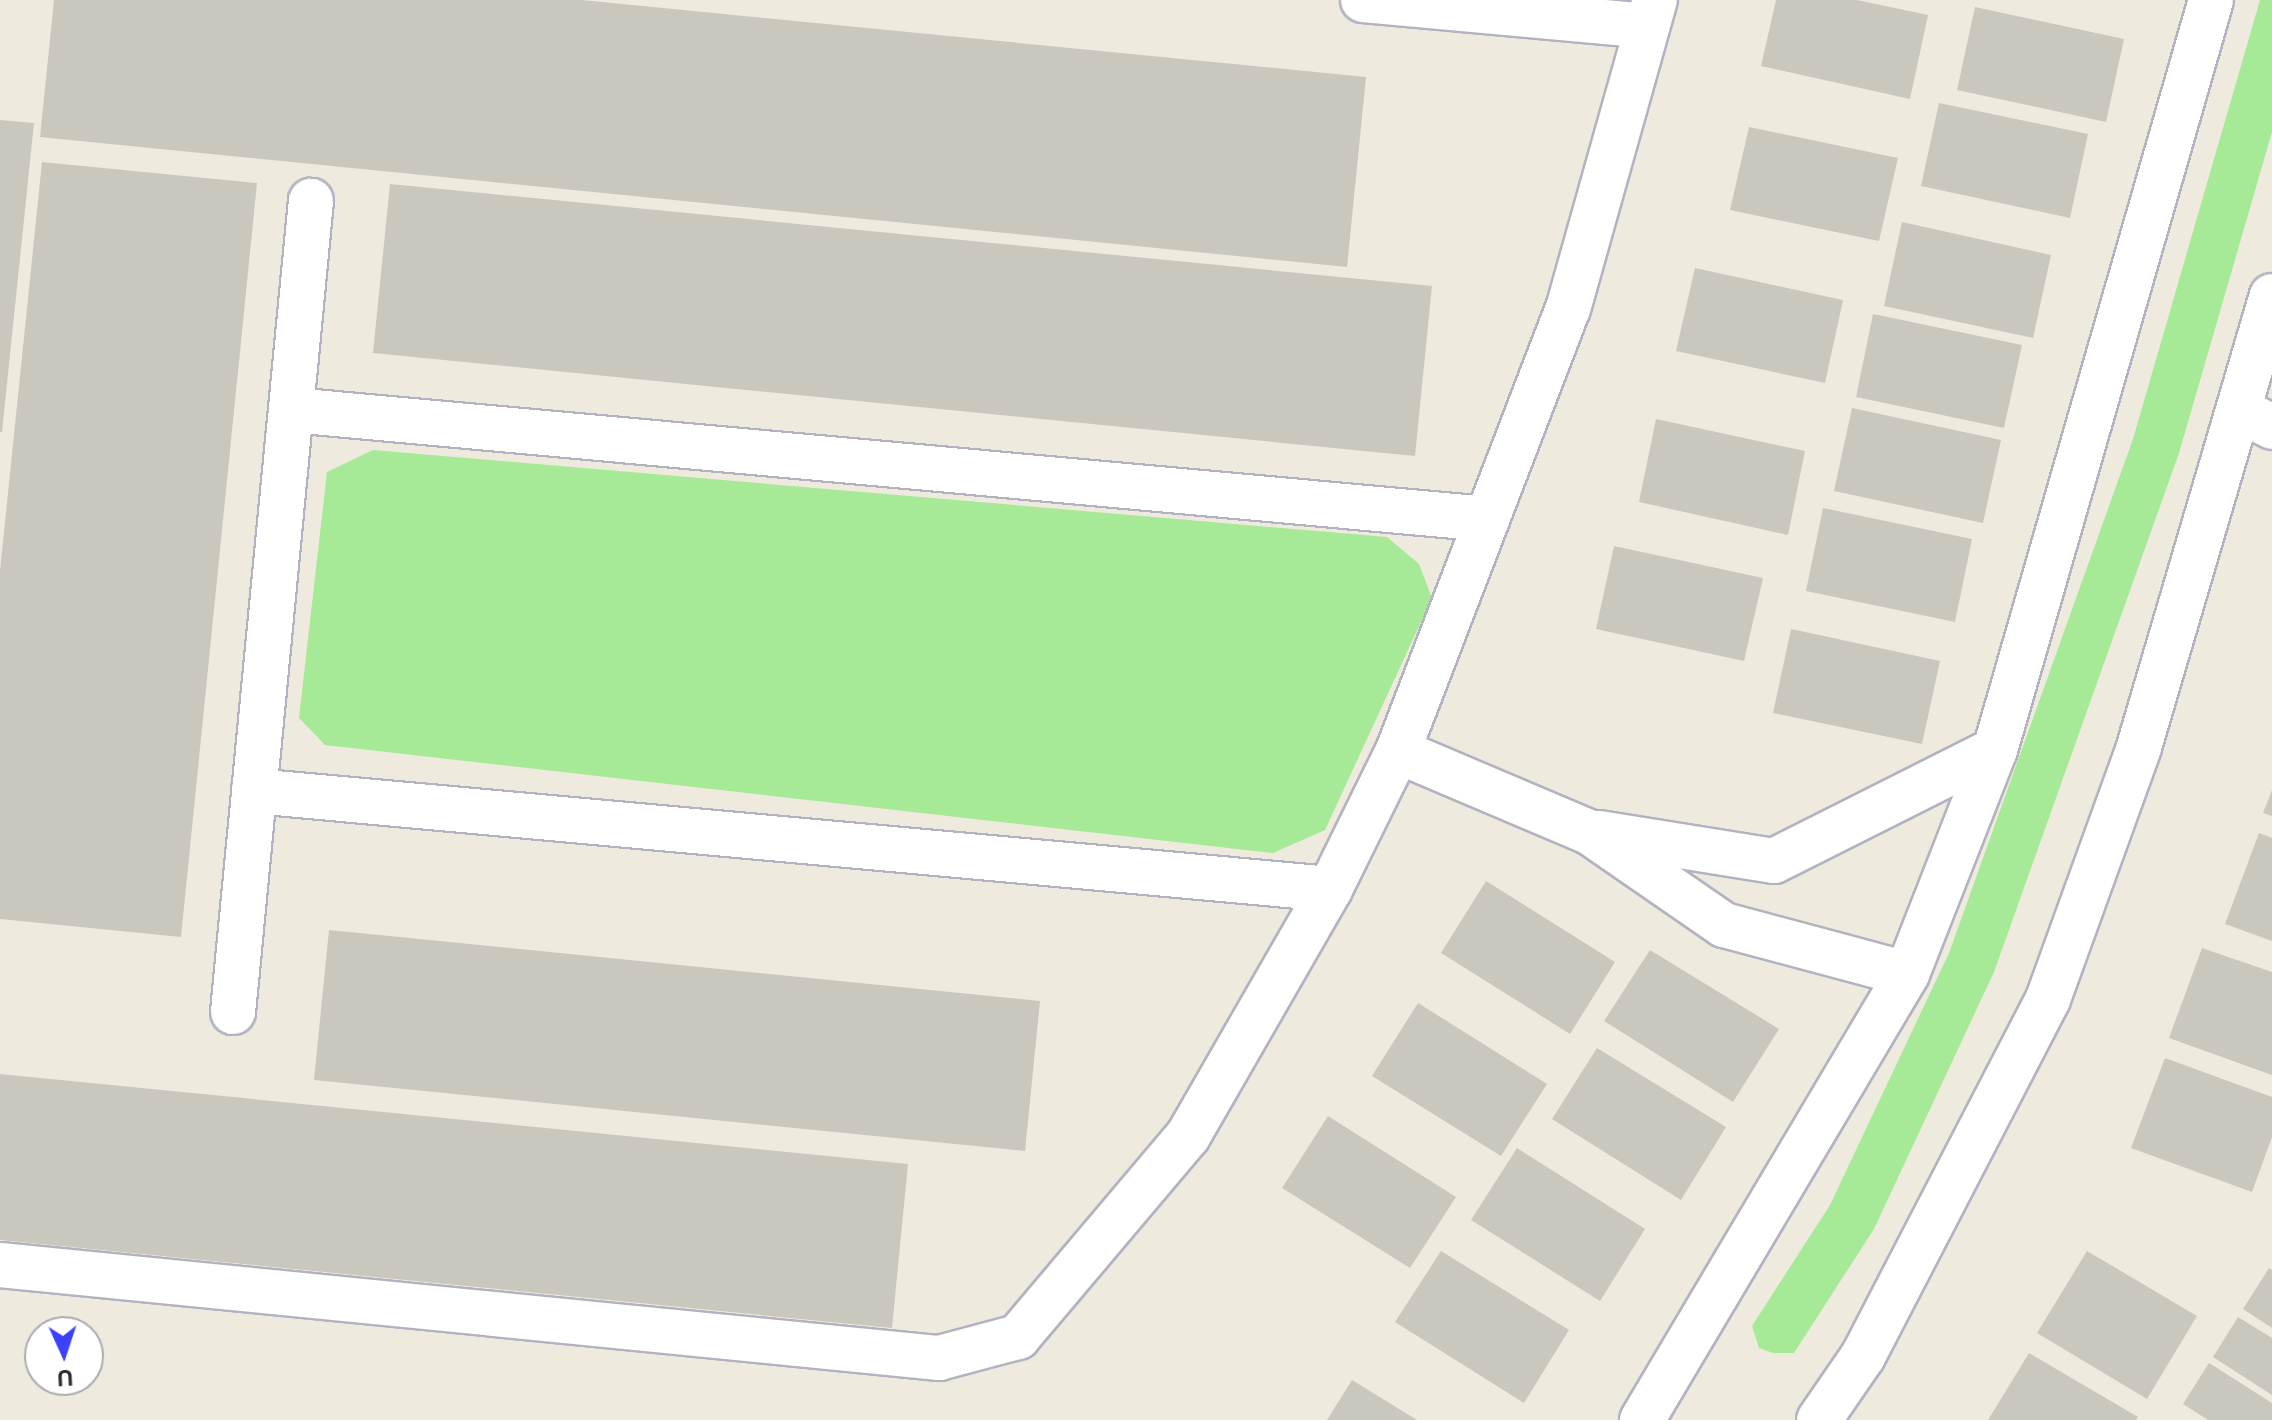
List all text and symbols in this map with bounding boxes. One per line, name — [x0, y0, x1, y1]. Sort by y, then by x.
north arrow — [24, 1316, 104, 1396]
text: U — [56, 1365, 74, 1391]

